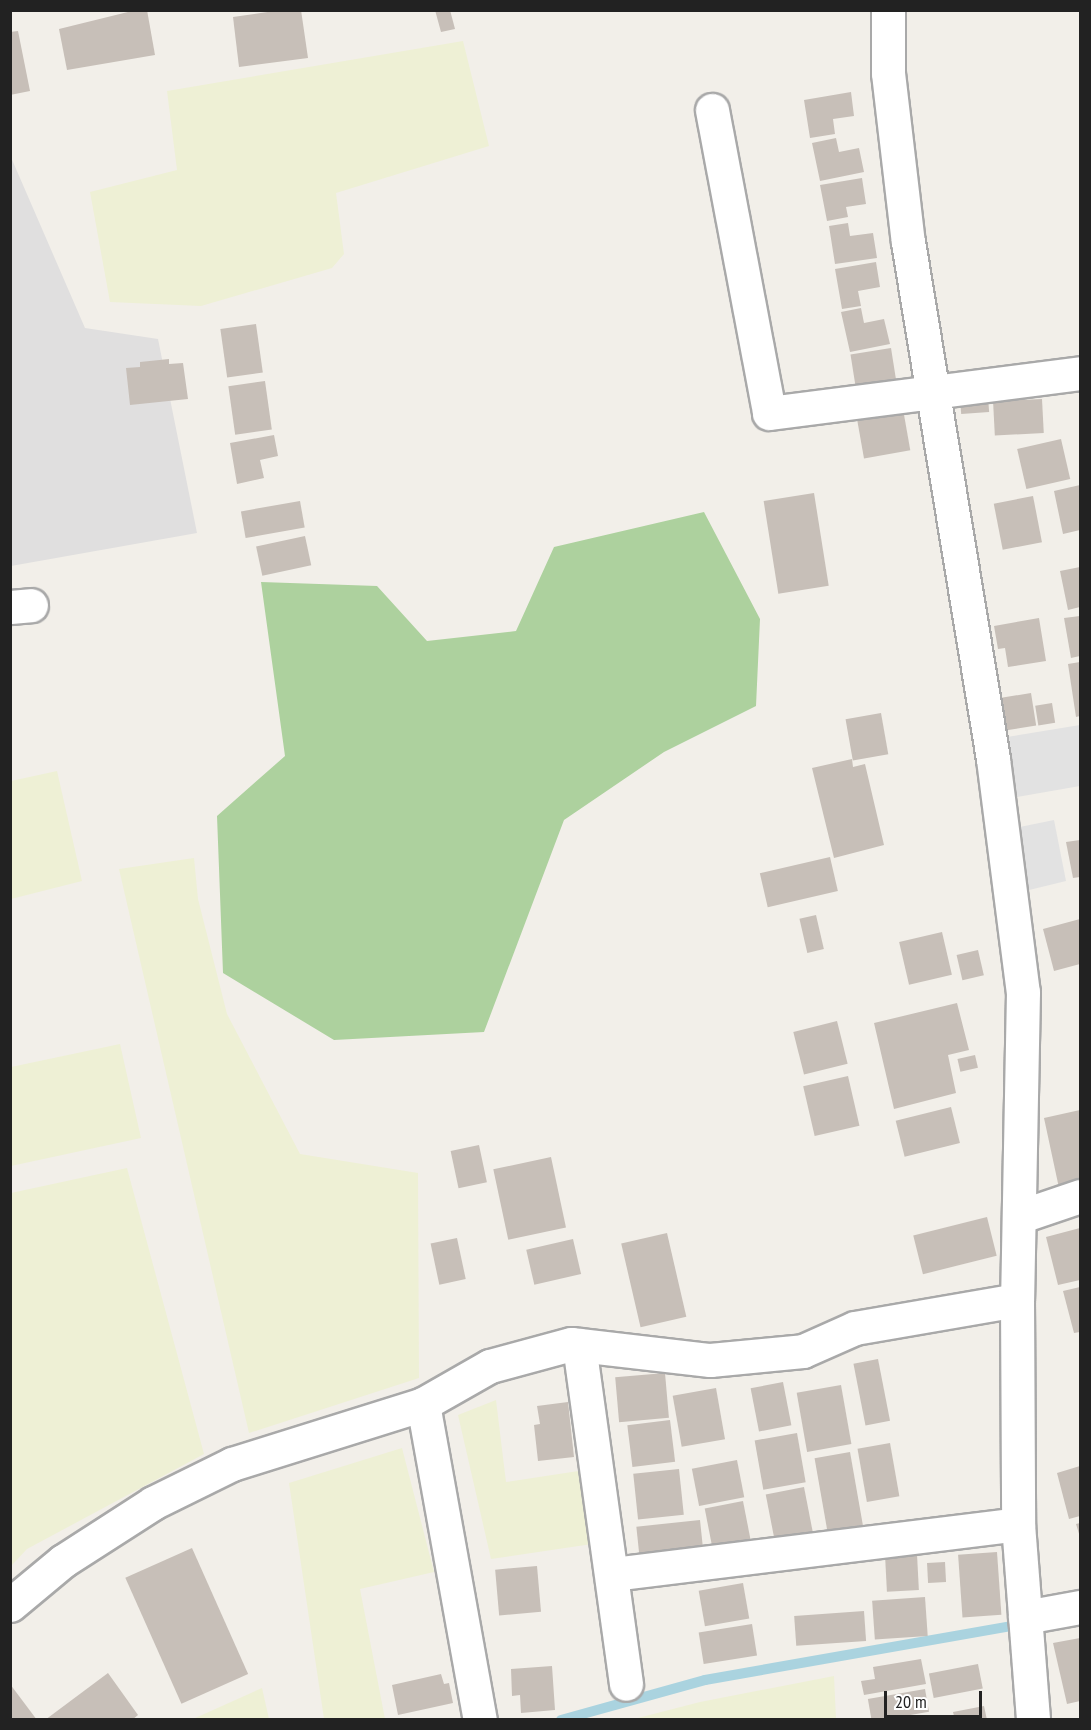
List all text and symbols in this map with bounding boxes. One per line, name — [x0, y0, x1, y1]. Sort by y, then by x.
scale bar — [887, 1679, 984, 1717]
text: 20 m — [895, 1690, 927, 1713]

